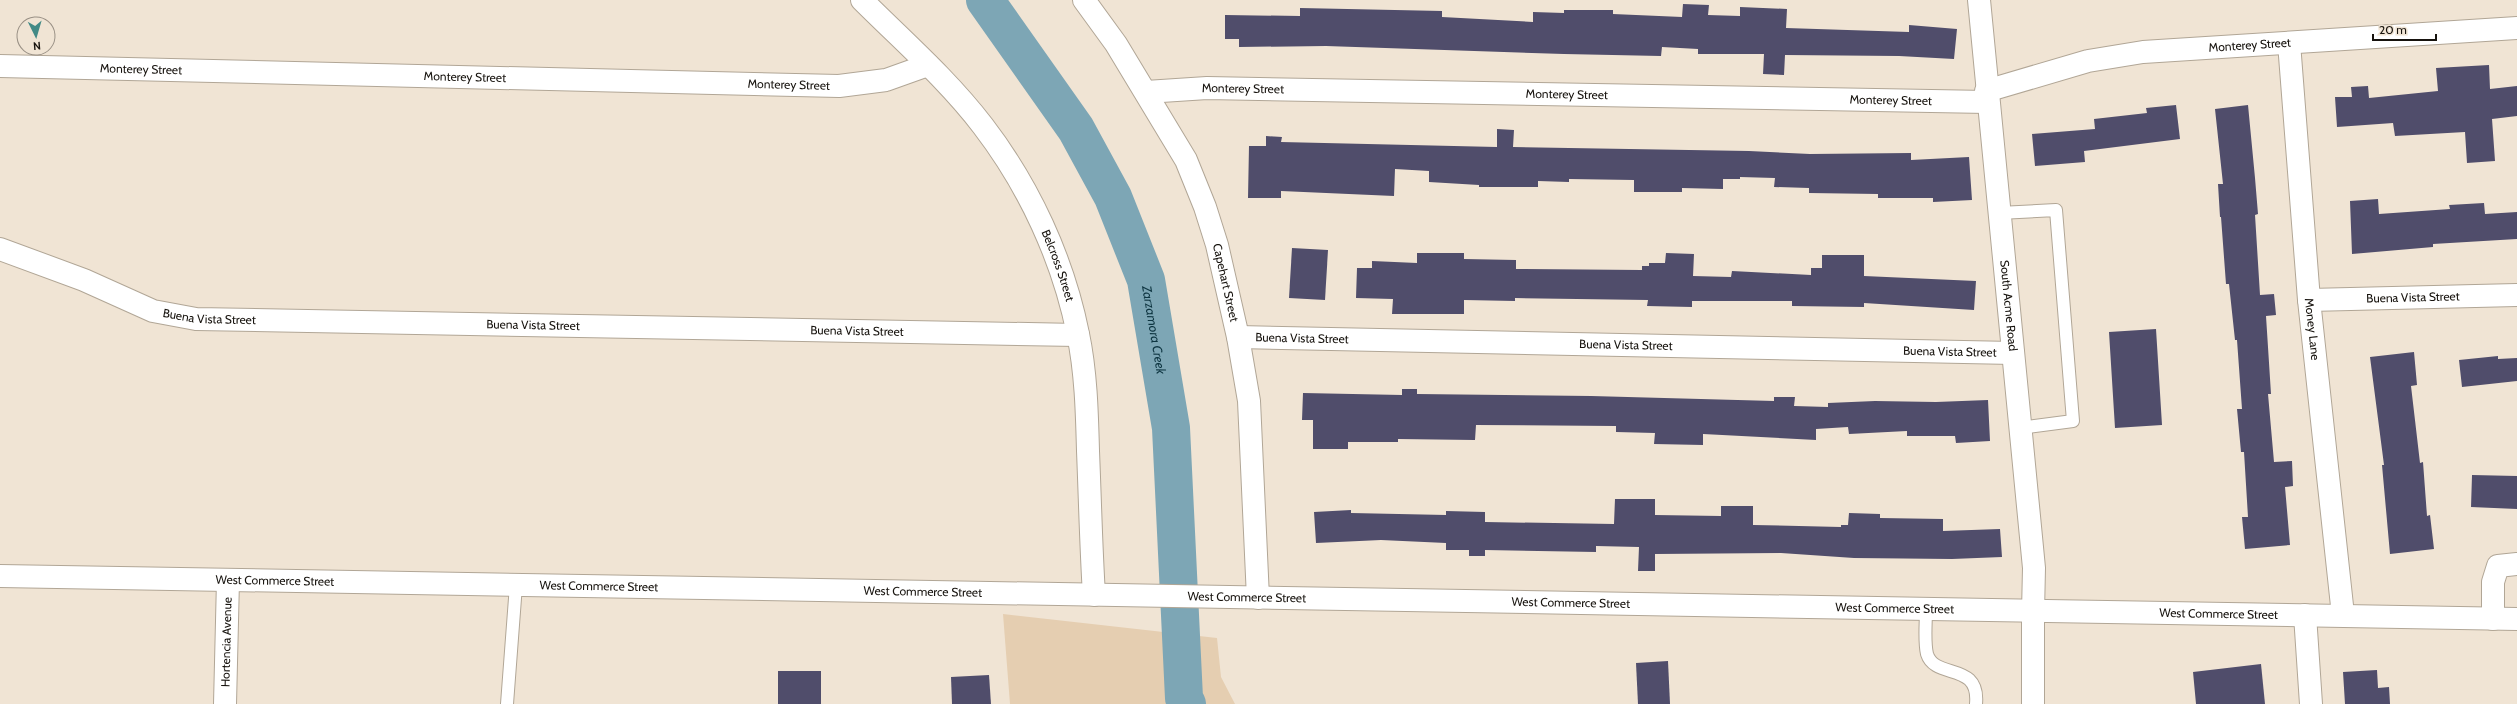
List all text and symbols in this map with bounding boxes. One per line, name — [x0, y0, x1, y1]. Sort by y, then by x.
north arrow — [16, 16, 56, 56]
scale bar — [2373, 16, 2436, 42]
text: 20 m — [2379, 22, 2407, 37]
street label: Monterey Street — [2208, 35, 2291, 55]
text: N — [32, 39, 41, 53]
street label: Monterey Street — [100, 60, 182, 77]
street label: Monterey Street — [424, 68, 506, 85]
street label: Monterey Street — [747, 76, 830, 93]
street label: Monterey Street — [1201, 80, 1284, 96]
street label: Monterey Street — [1526, 86, 1608, 102]
street label: Monterey Street — [1849, 92, 1932, 108]
street label: Belcross Street — [1038, 227, 1078, 303]
street label: Capehart Street — [1210, 242, 1242, 323]
street label: South Acme Road — [1997, 259, 2021, 352]
water label: Zarzamora Creek — [1139, 283, 1170, 376]
street label: Buena Vista Street — [2366, 288, 2460, 306]
street label: Money Lane — [2302, 297, 2323, 361]
street label: Buena Vista Street — [162, 305, 256, 327]
street label: Buena Vista Street — [486, 316, 580, 333]
street label: Buena Vista Street — [810, 322, 904, 339]
street label: Buena Vista Street — [1255, 329, 1349, 346]
street label: Buena Vista Street — [1579, 336, 1673, 353]
street label: Buena Vista Street — [1903, 343, 1997, 360]
street label: West Commerce Street — [216, 572, 334, 589]
street label: West Commerce Street — [540, 577, 658, 594]
street label: West Commerce Street — [863, 583, 982, 600]
street label: West Commerce Street — [1187, 588, 1306, 605]
street label: West Commerce Street — [1511, 594, 1630, 611]
street label: Hortencia Avenue — [217, 597, 235, 687]
street label: West Commerce Street — [1835, 599, 1954, 616]
street label: West Commerce Street — [2159, 605, 2278, 622]

